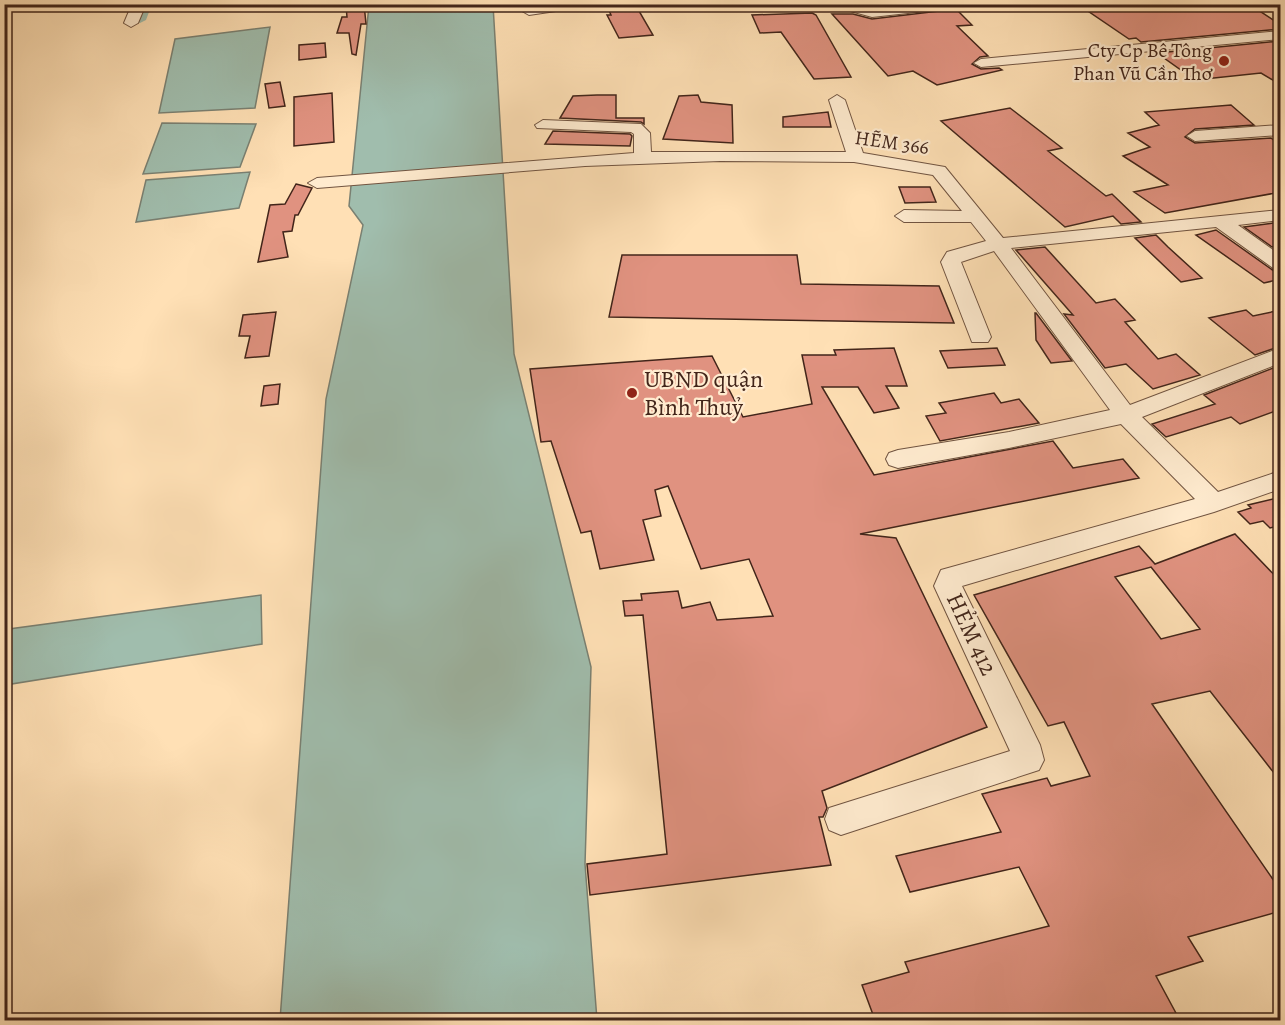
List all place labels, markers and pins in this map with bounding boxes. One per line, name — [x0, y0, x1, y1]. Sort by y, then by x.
place label: Cty Cp Bê Tông Phan Vũ Cần Thơ — [1073, 37, 1213, 87]
marker: Cty Cp Bê Tông Phan Vũ Cần Thơ — [1217, 54, 1231, 68]
place label: UBND quận Bình Thuỷ — [644, 363, 763, 423]
marker: UBND quận Bình Thuỷ — [625, 386, 639, 400]

